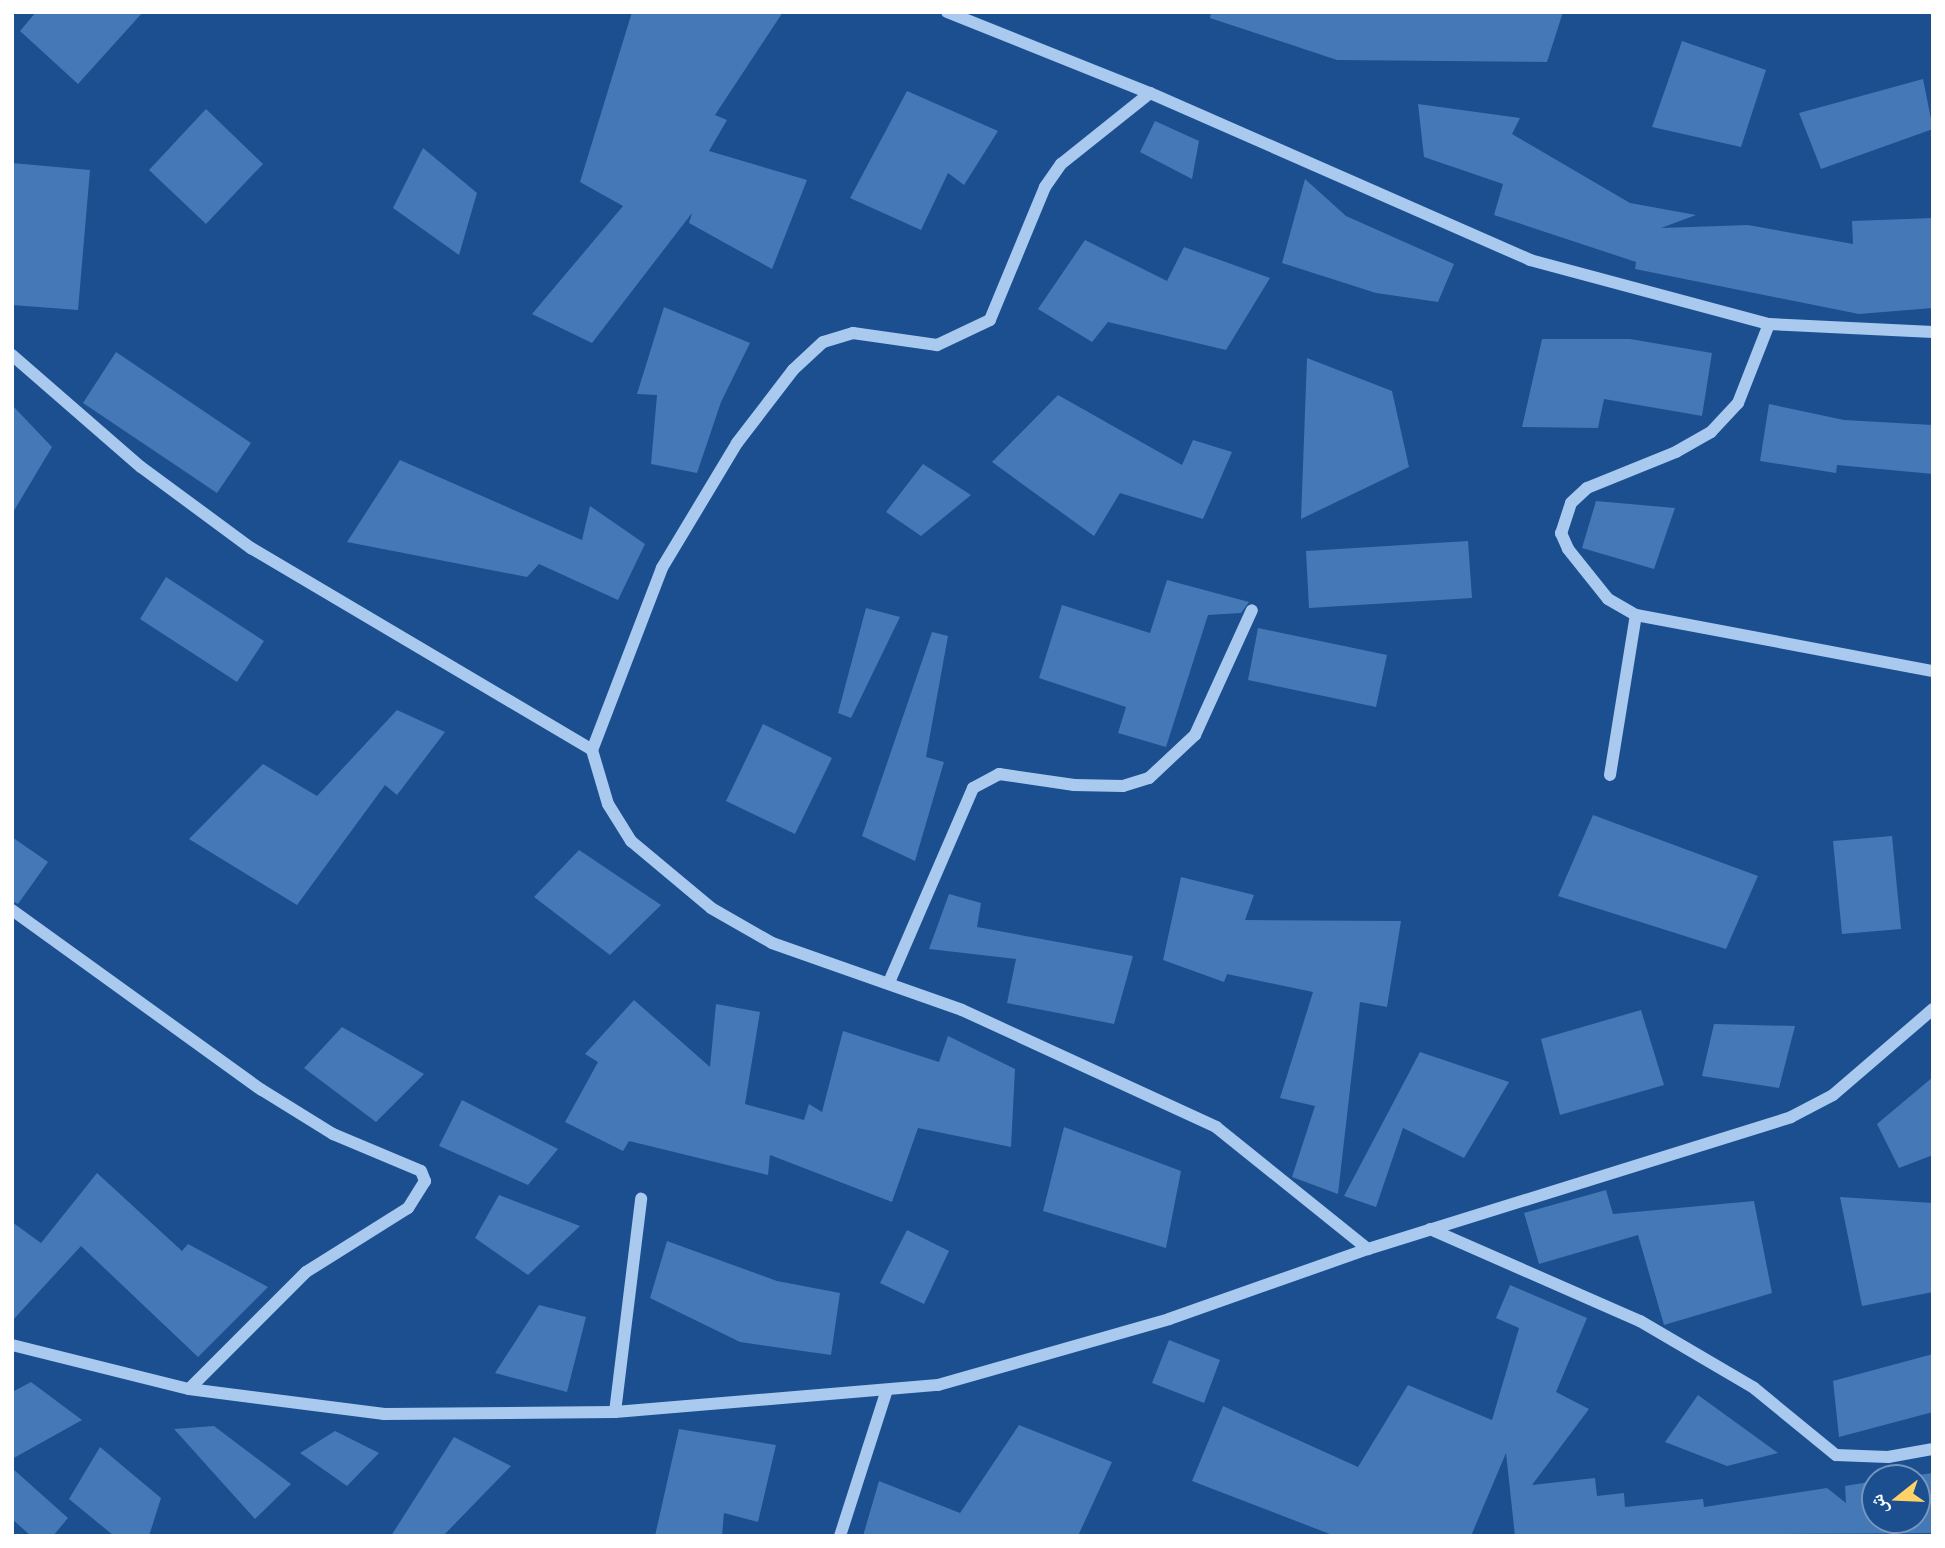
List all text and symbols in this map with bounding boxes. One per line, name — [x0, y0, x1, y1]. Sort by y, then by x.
north arrow — [1861, 1464, 1931, 1534]
text: ش — [1863, 1492, 1892, 1518]

